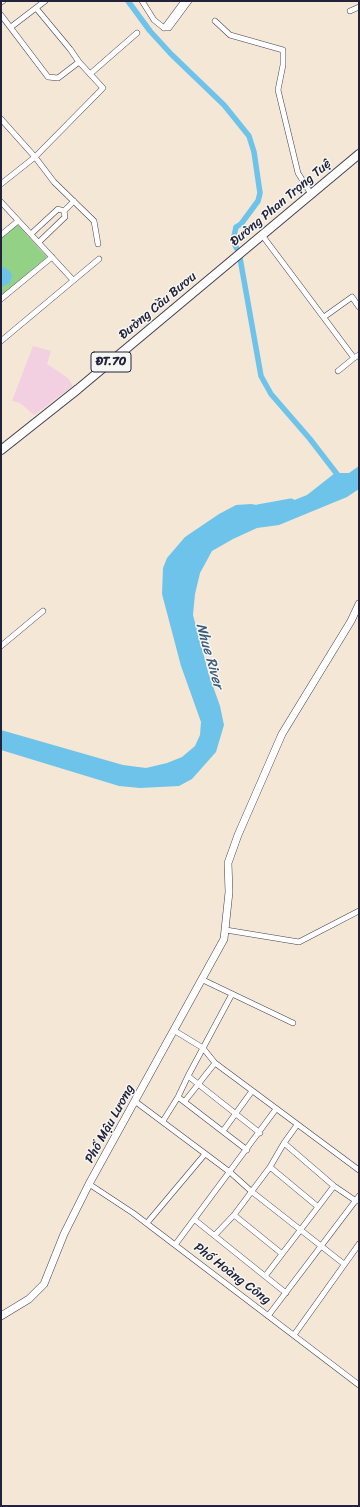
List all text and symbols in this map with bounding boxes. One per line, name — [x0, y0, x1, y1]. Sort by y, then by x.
street label: Đường Phan Trọng Tuệ — [227, 156, 335, 250]
street label: Đường Cầu Bươu — [116, 269, 200, 343]
road number: ĐT.70 — [91, 352, 131, 372]
water label: Nhue River — [192, 621, 226, 691]
street label: Phố Mậu Lương — [82, 1082, 138, 1166]
street label: Phố Hoàng Công — [190, 1240, 274, 1308]

